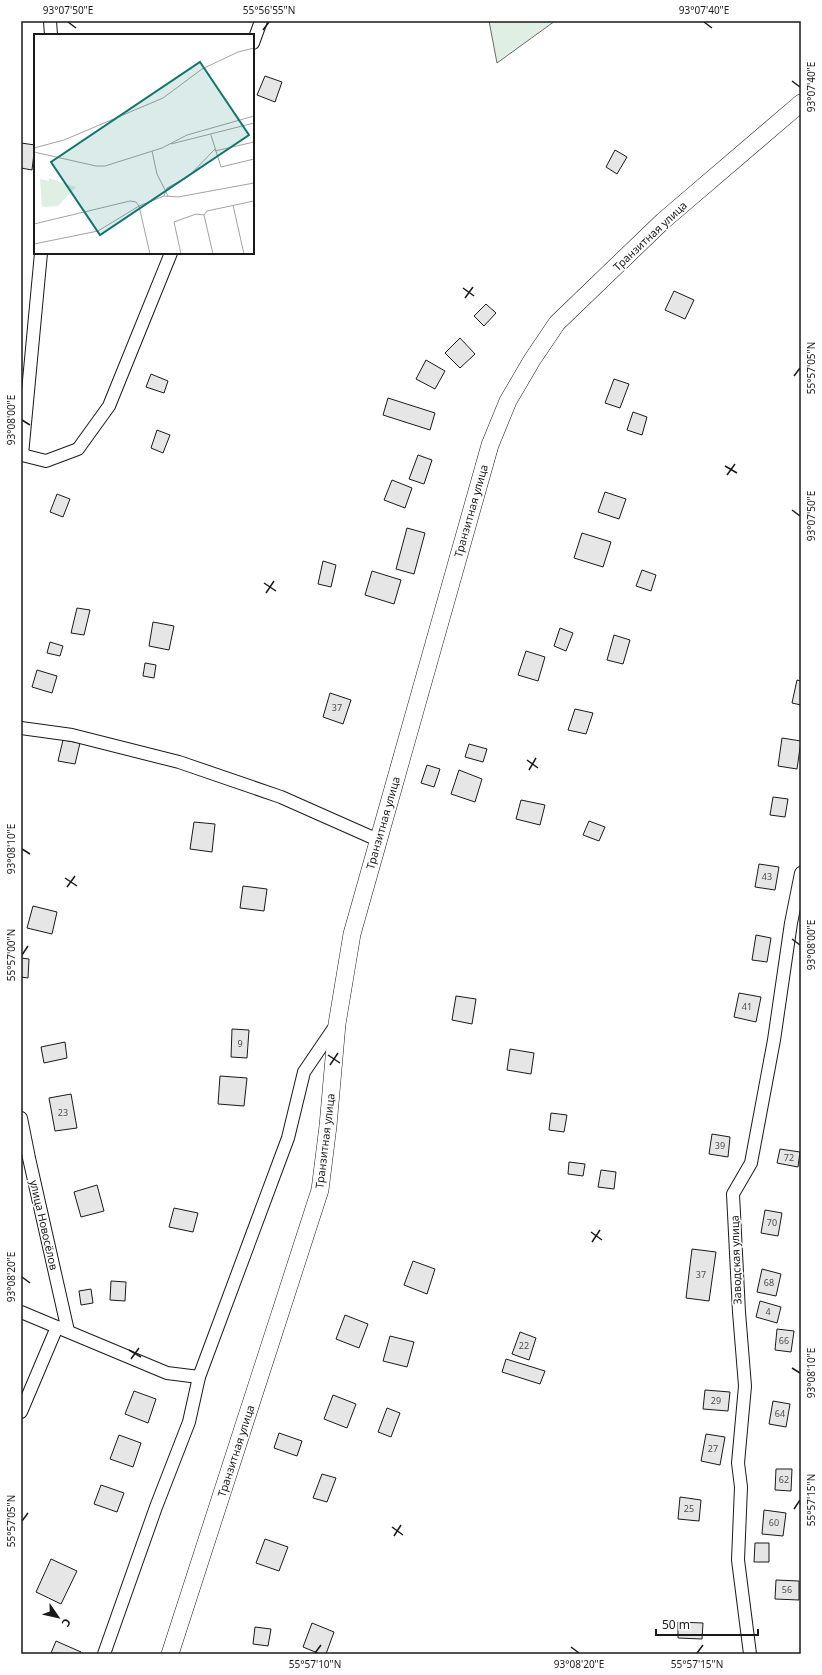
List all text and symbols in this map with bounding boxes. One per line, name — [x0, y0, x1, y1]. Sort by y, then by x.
text: 93°07'50"E — [43, 3, 93, 17]
text: 55°56'55"N — [243, 3, 295, 17]
text: 93°07'40"E — [679, 3, 729, 17]
inset map — [34, 34, 254, 254]
text: 93°07'40"E — [804, 62, 818, 112]
street label: Транзитная улица — [609, 197, 690, 274]
text: 55°57'05"N — [804, 342, 818, 394]
text: 93°08'00"E — [4, 395, 18, 445]
street label: Транзитная улица — [450, 463, 491, 559]
text: 93°07'50"E — [804, 491, 818, 541]
house number: 37 — [332, 701, 342, 714]
street label: Транзитная улица — [362, 775, 403, 871]
text: 93°08'10"E — [4, 824, 18, 874]
house number: 43 — [762, 870, 772, 883]
text: 93°08'00"E — [804, 920, 818, 970]
text: 55°57'00"N — [4, 929, 18, 981]
house number: 41 — [742, 1000, 752, 1013]
house number: 9 — [237, 1037, 243, 1050]
street label: Транзитная улица — [311, 1092, 338, 1189]
house number: 23 — [58, 1106, 68, 1119]
house number: 39 — [715, 1139, 725, 1152]
house number: 72 — [784, 1151, 794, 1164]
street label: улица Новосёлов — [27, 1178, 62, 1271]
street label: Заводская улица — [726, 1215, 745, 1305]
house number: 70 — [767, 1216, 777, 1229]
text: 93°08'20"E — [4, 1252, 18, 1302]
house number: 37 — [696, 1268, 706, 1281]
house number: 68 — [764, 1276, 774, 1289]
house number: 4 — [765, 1305, 771, 1318]
house number: 66 — [779, 1334, 789, 1347]
house number: 22 — [519, 1339, 529, 1352]
text: 93°08'10"E — [804, 1348, 818, 1398]
house number: 29 — [711, 1394, 721, 1407]
street label: Транзитная улица — [214, 1403, 257, 1499]
house number: 64 — [775, 1407, 785, 1420]
house number: 27 — [708, 1442, 718, 1455]
house number: 62 — [779, 1473, 789, 1486]
text: 55°57'15"N — [804, 1474, 818, 1526]
text: 55°57'05"N — [4, 1495, 18, 1547]
house number: 25 — [684, 1502, 694, 1515]
house number: 60 — [769, 1516, 779, 1529]
house number: 56 — [782, 1583, 792, 1596]
north arrow — [38, 1597, 78, 1637]
scale bar — [656, 1611, 758, 1637]
text: С — [58, 1616, 75, 1630]
text: 50 m — [662, 1616, 690, 1633]
text: 55°57'10"N — [289, 1657, 341, 1671]
text: 93°08'20"E — [554, 1657, 604, 1671]
text: 55°57'15"N — [671, 1657, 723, 1671]

